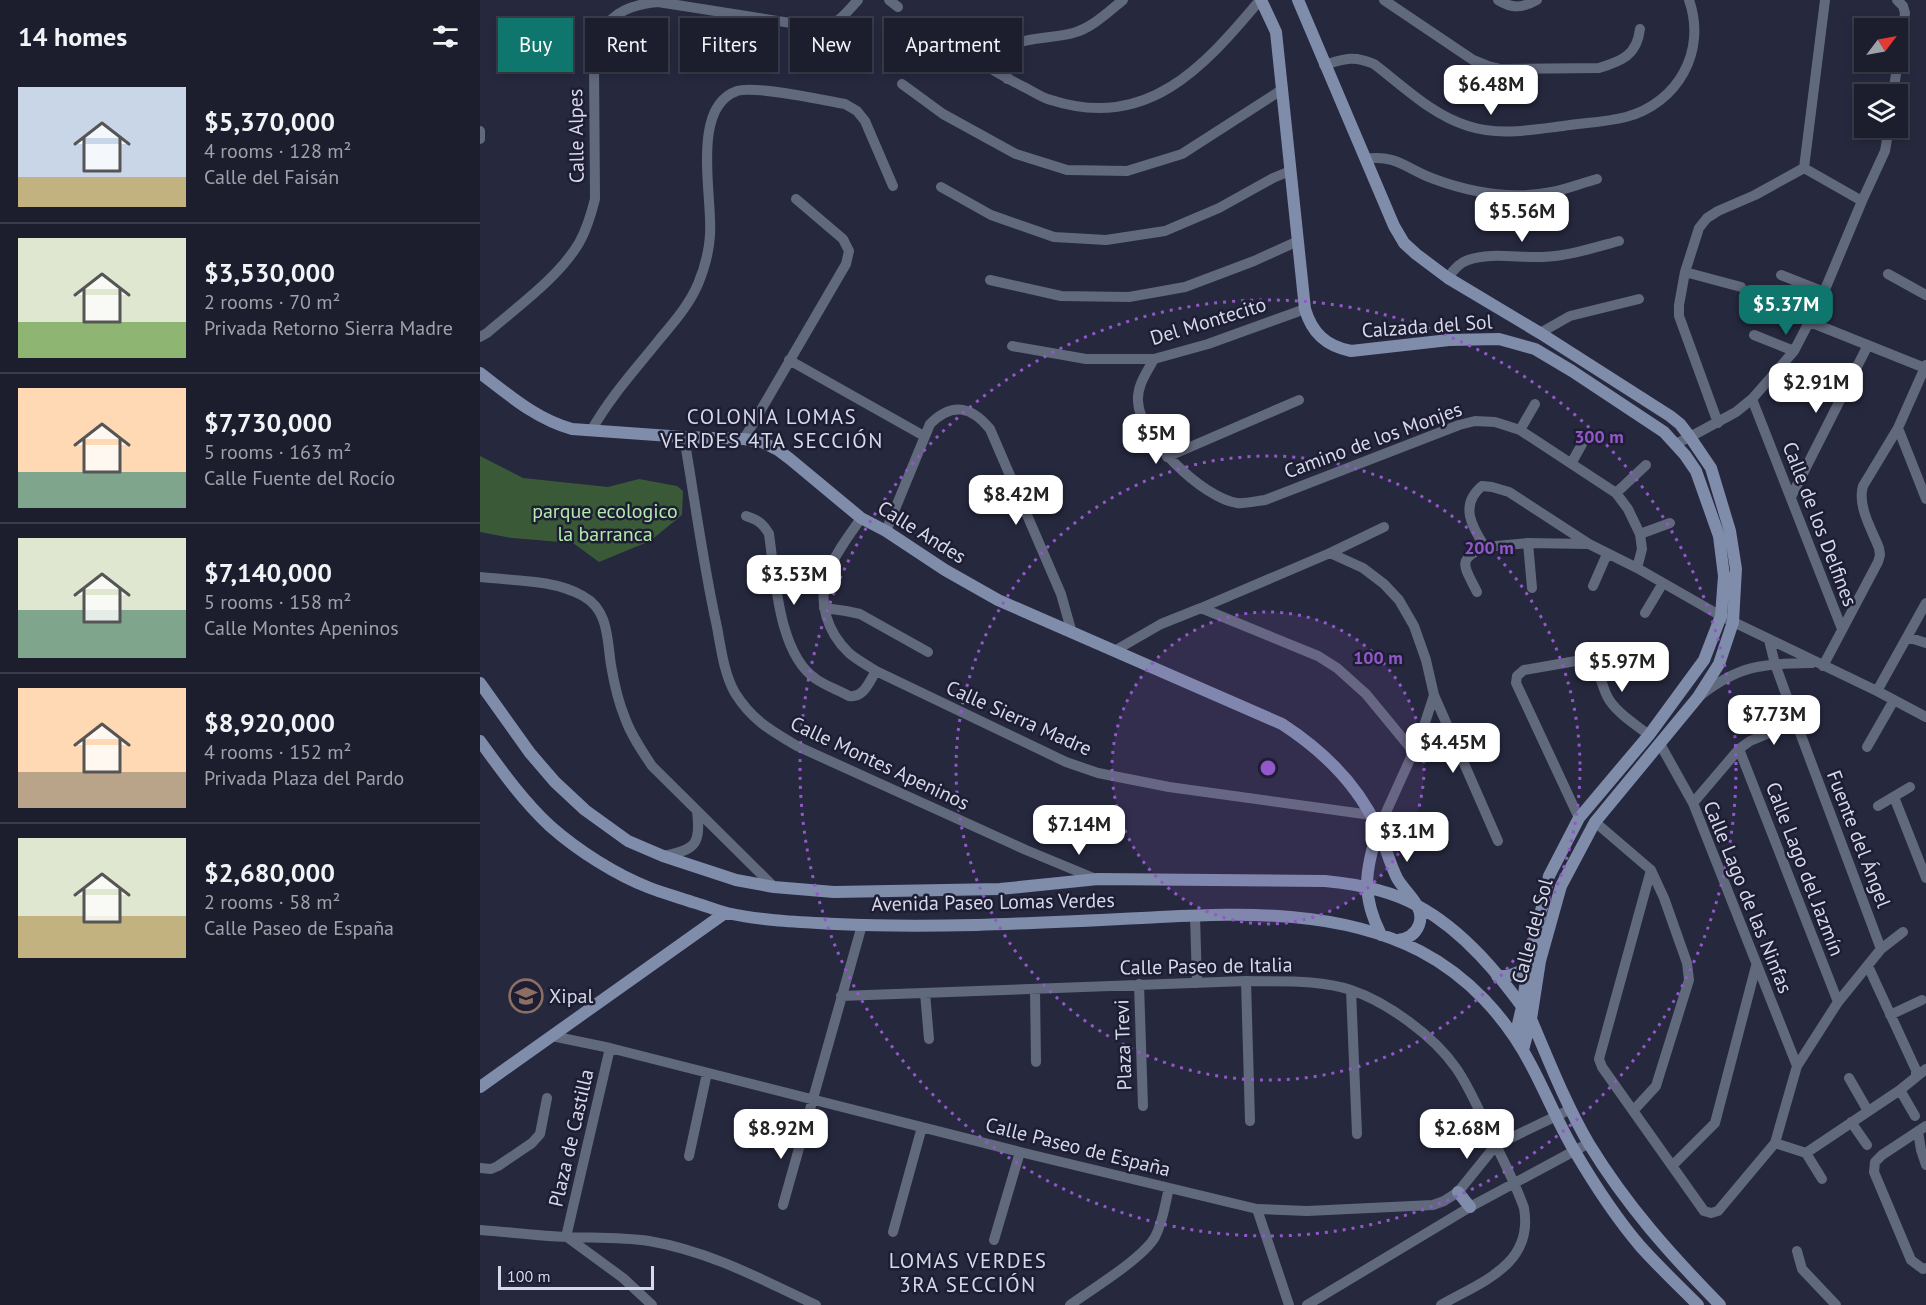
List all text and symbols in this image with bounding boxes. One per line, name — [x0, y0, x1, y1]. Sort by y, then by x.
chip: Buy — [498, 18, 573, 72]
chip: Rent — [585, 18, 668, 72]
chip: Filters — [680, 18, 778, 72]
chip: New — [790, 18, 872, 72]
chip: Apartment — [884, 18, 1022, 72]
north arrow — [1854, 18, 1908, 72]
map controls — [1854, 18, 1908, 138]
text: 14 homes — [18, 20, 127, 53]
icon: filters — [429, 20, 462, 53]
pin: $6.48M — [1442, 65, 1540, 116]
text: $6.48M — [1458, 71, 1524, 97]
button: layers — [1854, 84, 1908, 138]
street label: Calle Alpes — [562, 89, 590, 183]
text: $5,370,000 — [204, 105, 335, 138]
icon: home — [66, 111, 138, 183]
text: 4 rooms · 128 m² — [204, 138, 351, 164]
text: Calle del Faisán — [204, 164, 339, 190]
pin: $5.56M — [1473, 192, 1571, 243]
text: $5.56M — [1489, 198, 1555, 224]
text: $3,530,000 — [204, 256, 335, 289]
icon: home — [66, 262, 138, 334]
pin: $5.37M — [1737, 285, 1835, 336]
text: 2 rooms · 70 m² — [204, 289, 340, 315]
street label: Del Montecito — [1147, 291, 1269, 351]
text: $5.37M — [1753, 291, 1819, 317]
street label: Calzada del Sol — [1361, 308, 1493, 344]
text: Privada Retorno Sierra Madre — [204, 315, 453, 341]
pin: $2.91M — [1767, 363, 1865, 414]
text: $2.91M — [1783, 369, 1849, 395]
street label: Camino de los Monjes — [1280, 396, 1466, 484]
district label: COLONIA LOMAS VERDES 4TA SECCIÓN — [659, 403, 884, 454]
text: $7,730,000 — [204, 406, 332, 439]
icon: home — [66, 412, 138, 484]
pin: $5M — [1127, 414, 1185, 465]
text: $5M — [1137, 420, 1175, 446]
text: 300 m — [1574, 425, 1624, 448]
street label: Calle de los Delfines — [1777, 438, 1863, 610]
text: 5 rooms · 163 m² — [204, 439, 351, 465]
text: Calle Fuente del Rocío — [204, 465, 395, 491]
pin: $8.42M — [967, 475, 1065, 526]
text: $8.42M — [983, 481, 1049, 507]
street label: Calle Andes — [873, 495, 971, 569]
park label: parque ecologico la barranca — [532, 498, 678, 547]
text: 200 m — [1464, 536, 1514, 559]
pin: $3.53M — [745, 555, 843, 606]
text: $7,140,000 — [204, 556, 332, 589]
text: $3.53M — [761, 561, 827, 587]
icon: home — [66, 562, 138, 634]
text: 5 rooms · 158 m² — [204, 589, 351, 615]
text: Calle Montes Apeninos — [204, 615, 399, 641]
pin: $5.97M — [1573, 642, 1671, 693]
text: 100 m — [1353, 646, 1403, 669]
text: $5.97M — [1589, 648, 1655, 674]
street label: Calle Sierra Madre — [942, 674, 1096, 762]
pin: $7.73M — [1725, 695, 1823, 746]
text: $7.73M — [1742, 701, 1806, 727]
text: $8,920,000 — [204, 706, 335, 739]
street label: Calle Montes Apeninos — [786, 710, 974, 816]
icon: home — [66, 712, 138, 784]
pin: $4.45M — [1404, 723, 1502, 774]
text: $4.45M — [1420, 729, 1486, 755]
text: 4 rooms · 152 m² — [204, 739, 351, 765]
centre of rings — [1258, 758, 1278, 778]
text: Privada Plaza del Pardo — [204, 765, 404, 791]
street label: Fuente del Ángel — [1821, 767, 1897, 912]
street label: Calle Lago del Jazmín — [1760, 778, 1850, 960]
street label: Calle Lago de las Ninfas — [1698, 797, 1798, 997]
pin: $7.14M — [1030, 805, 1128, 856]
text: $7.14M — [1047, 811, 1111, 837]
pin: $3.1M — [1365, 812, 1449, 863]
text: $3.1M — [1380, 818, 1434, 844]
text: $2,680,000 — [204, 856, 335, 889]
icon: home — [66, 862, 138, 934]
street label: Calle del Sol — [1506, 876, 1559, 986]
street label: Avenida Paseo Lomas Verdes — [871, 887, 1115, 917]
text: 2 rooms · 58 m² — [204, 889, 340, 915]
text: Calle Paseo de España — [204, 915, 394, 941]
street label: Calle Paseo de Italia — [1119, 951, 1293, 981]
school or university icon: Xipal — [508, 978, 544, 1014]
place label: Xipal — [549, 983, 593, 1009]
street label: Plaza Trevi — [1108, 999, 1138, 1091]
street label: Plaza de Castilla — [543, 1067, 599, 1209]
pin: $8.92M — [732, 1109, 830, 1160]
pin: $2.68M — [1418, 1109, 1516, 1160]
street label: Calle Paseo de España — [983, 1111, 1173, 1183]
text: $8.92M — [748, 1115, 814, 1141]
text: $2.68M — [1434, 1115, 1500, 1141]
district label: LOMAS VERDES 3RA SECCIÓN — [889, 1247, 1047, 1298]
scale bar — [498, 1263, 654, 1290]
text: 100 m — [507, 1266, 550, 1286]

